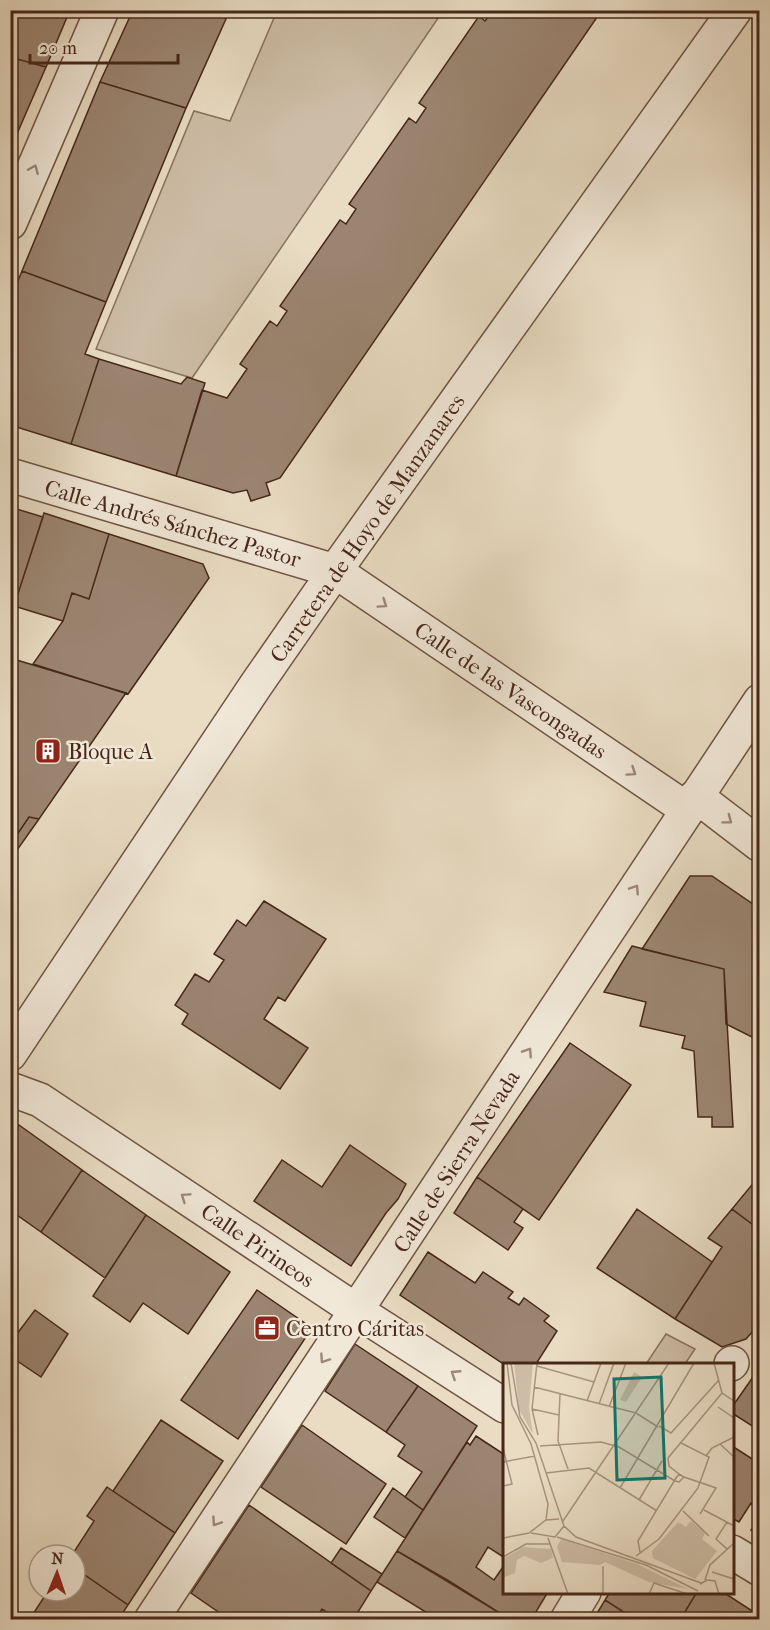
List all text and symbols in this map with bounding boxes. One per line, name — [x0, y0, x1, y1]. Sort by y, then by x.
scale bar — [30, 27, 178, 65]
text: 20 m — [39, 38, 77, 59]
one-way arrow — [27, 165, 39, 176]
street label: Carretera de Hoyo de Manzanares — [265, 389, 471, 668]
street label: Calle Andrés Sánchez Pastor — [42, 475, 304, 573]
one-way arrow — [377, 596, 388, 607]
street label: Calle de las Vascongadas — [409, 617, 611, 765]
building icon: Bloque A — [33, 736, 63, 766]
place label: Bloque A — [68, 739, 154, 765]
one-way arrow — [625, 765, 636, 776]
one-way arrow — [721, 813, 732, 824]
one-way arrow — [628, 885, 640, 895]
one-way arrow — [521, 1047, 532, 1058]
street label: Calle de Sierra Nevada — [388, 1065, 526, 1258]
one-way arrow — [181, 1193, 192, 1204]
street label: Calle Pirineos — [196, 1198, 319, 1293]
office icon: Centro Cáritas — [252, 1313, 282, 1343]
place label: Centro Cáritas — [286, 1316, 424, 1342]
one-way arrow — [320, 1353, 331, 1364]
inset map — [503, 1363, 734, 1594]
one-way arrow — [451, 1370, 461, 1382]
one-way arrow — [212, 1515, 223, 1526]
north arrow — [27, 1543, 87, 1603]
text: N — [51, 1549, 65, 1568]

